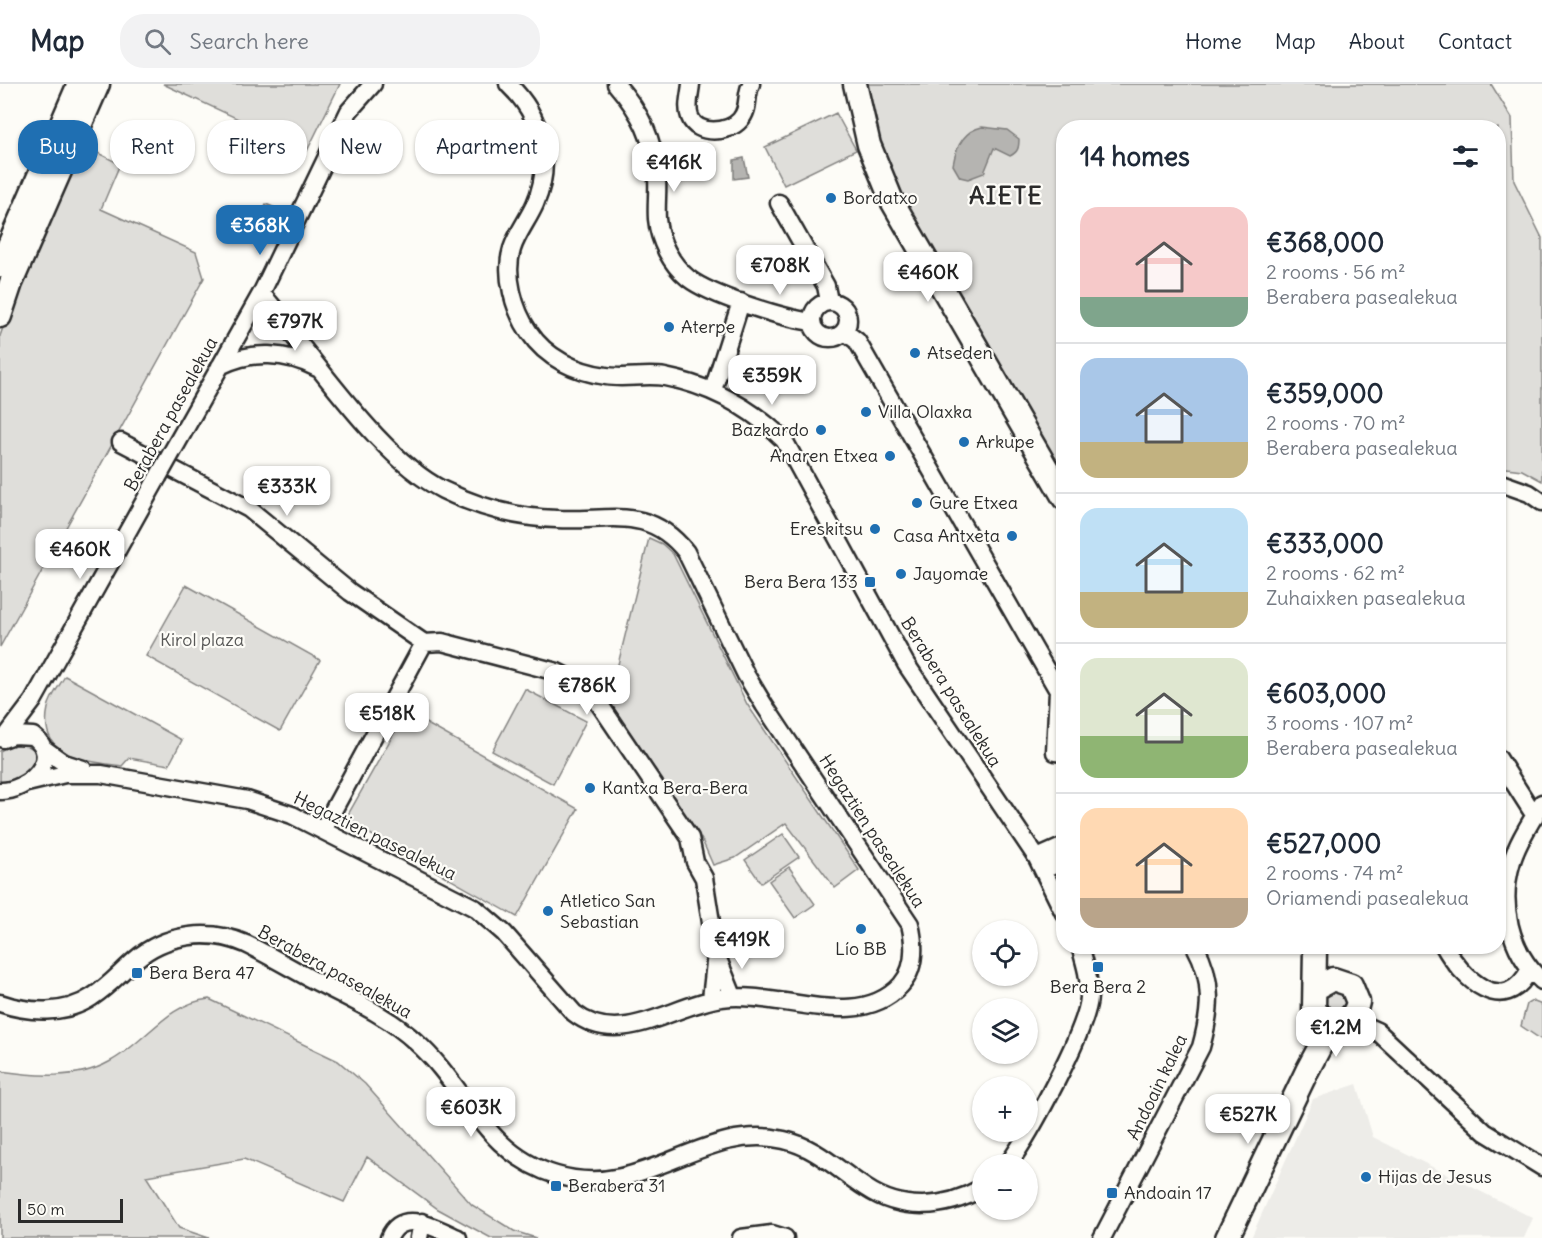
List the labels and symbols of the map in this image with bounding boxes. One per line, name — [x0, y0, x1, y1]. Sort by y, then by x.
pin: €416K — [632, 142, 716, 193]
district label: AIETE — [969, 180, 1043, 210]
place label: Bordatxo — [843, 186, 918, 209]
marker: Bordatxo — [824, 191, 838, 205]
pin: €368K — [218, 205, 302, 256]
pin: €708K — [738, 245, 822, 296]
pin: €460K — [886, 252, 970, 303]
pin: €797K — [253, 301, 337, 352]
place label: Aterpe — [681, 315, 735, 338]
marker: Aterpe — [662, 320, 676, 334]
street label: Berabera pasealekua — [119, 333, 222, 495]
place label: Atseden — [927, 341, 993, 364]
marker: Atseden — [908, 346, 922, 360]
pin: €359K — [730, 355, 814, 406]
place label: Villa Olaxka — [878, 400, 972, 423]
marker: Villa Olaxka — [859, 405, 873, 419]
place label: Bazkardo — [731, 418, 809, 441]
marker: Bazkardo — [814, 423, 828, 437]
place label: Arkupe — [976, 430, 1035, 453]
marker: Arkupe — [957, 435, 971, 449]
place label: Anaren Etxea — [770, 444, 878, 467]
marker: Anaren Etxea — [883, 449, 897, 463]
pin: €333K — [245, 466, 329, 517]
place label: Gure Etxea — [929, 491, 1018, 514]
marker: Gure Etxea — [910, 496, 924, 510]
place label: Ereskitsu — [790, 517, 863, 540]
marker: Ereskitsu — [868, 522, 882, 536]
place label: Casa Antxeta — [893, 524, 1000, 547]
pin: €460K — [38, 529, 122, 580]
marker: Casa Antxeta — [1005, 529, 1019, 543]
place label: Jayomae — [913, 562, 988, 585]
marker: Jayomae — [894, 567, 908, 581]
place label: Bera Bera 133 — [744, 570, 858, 593]
marker: Bera Bera 133 — [863, 575, 877, 589]
street label: Berabera pasealekua — [896, 612, 1007, 771]
park label: Kirol plaza — [160, 628, 244, 651]
pin: €786K — [545, 665, 629, 716]
pin: €518K — [345, 693, 429, 744]
street label: Hegaztien pasealekua — [814, 750, 931, 912]
place label: Kantxa Bera-Bera — [602, 776, 748, 799]
marker: Kantxa Bera-Bera — [583, 781, 597, 795]
street label: Hegaztien pasealekua — [290, 786, 460, 885]
place label: Atletico San Sebastian — [560, 889, 655, 933]
marker: Atletico San Sebastian — [541, 904, 555, 918]
pin: €419K — [700, 919, 784, 970]
street label: Berabera pasealekua — [254, 920, 416, 1023]
marker: Lío BB — [854, 922, 868, 936]
place label: Lío BB — [835, 937, 887, 960]
marker: Bera Bera 2 — [1091, 960, 1105, 974]
place label: Bera Bera 47 — [149, 961, 255, 984]
marker: Bera Bera 47 — [130, 966, 144, 980]
place label: Bera Bera 2 — [1050, 975, 1146, 998]
pin: €1.2M — [1294, 1007, 1378, 1058]
street label: Andoain kalea — [1121, 1030, 1192, 1144]
pin: €603K — [429, 1087, 513, 1138]
pin: €527K — [1206, 1094, 1290, 1145]
place label: Hijas de Jesus — [1378, 1165, 1492, 1188]
marker: Hijas de Jesus — [1359, 1170, 1373, 1184]
place label: Berabera 31 — [568, 1174, 665, 1197]
marker: Berabera 31 — [549, 1179, 563, 1193]
place label: Andoain 17 — [1124, 1181, 1212, 1204]
marker: Andoain 17 — [1105, 1186, 1119, 1200]
scale bar — [18, 1196, 123, 1224]

